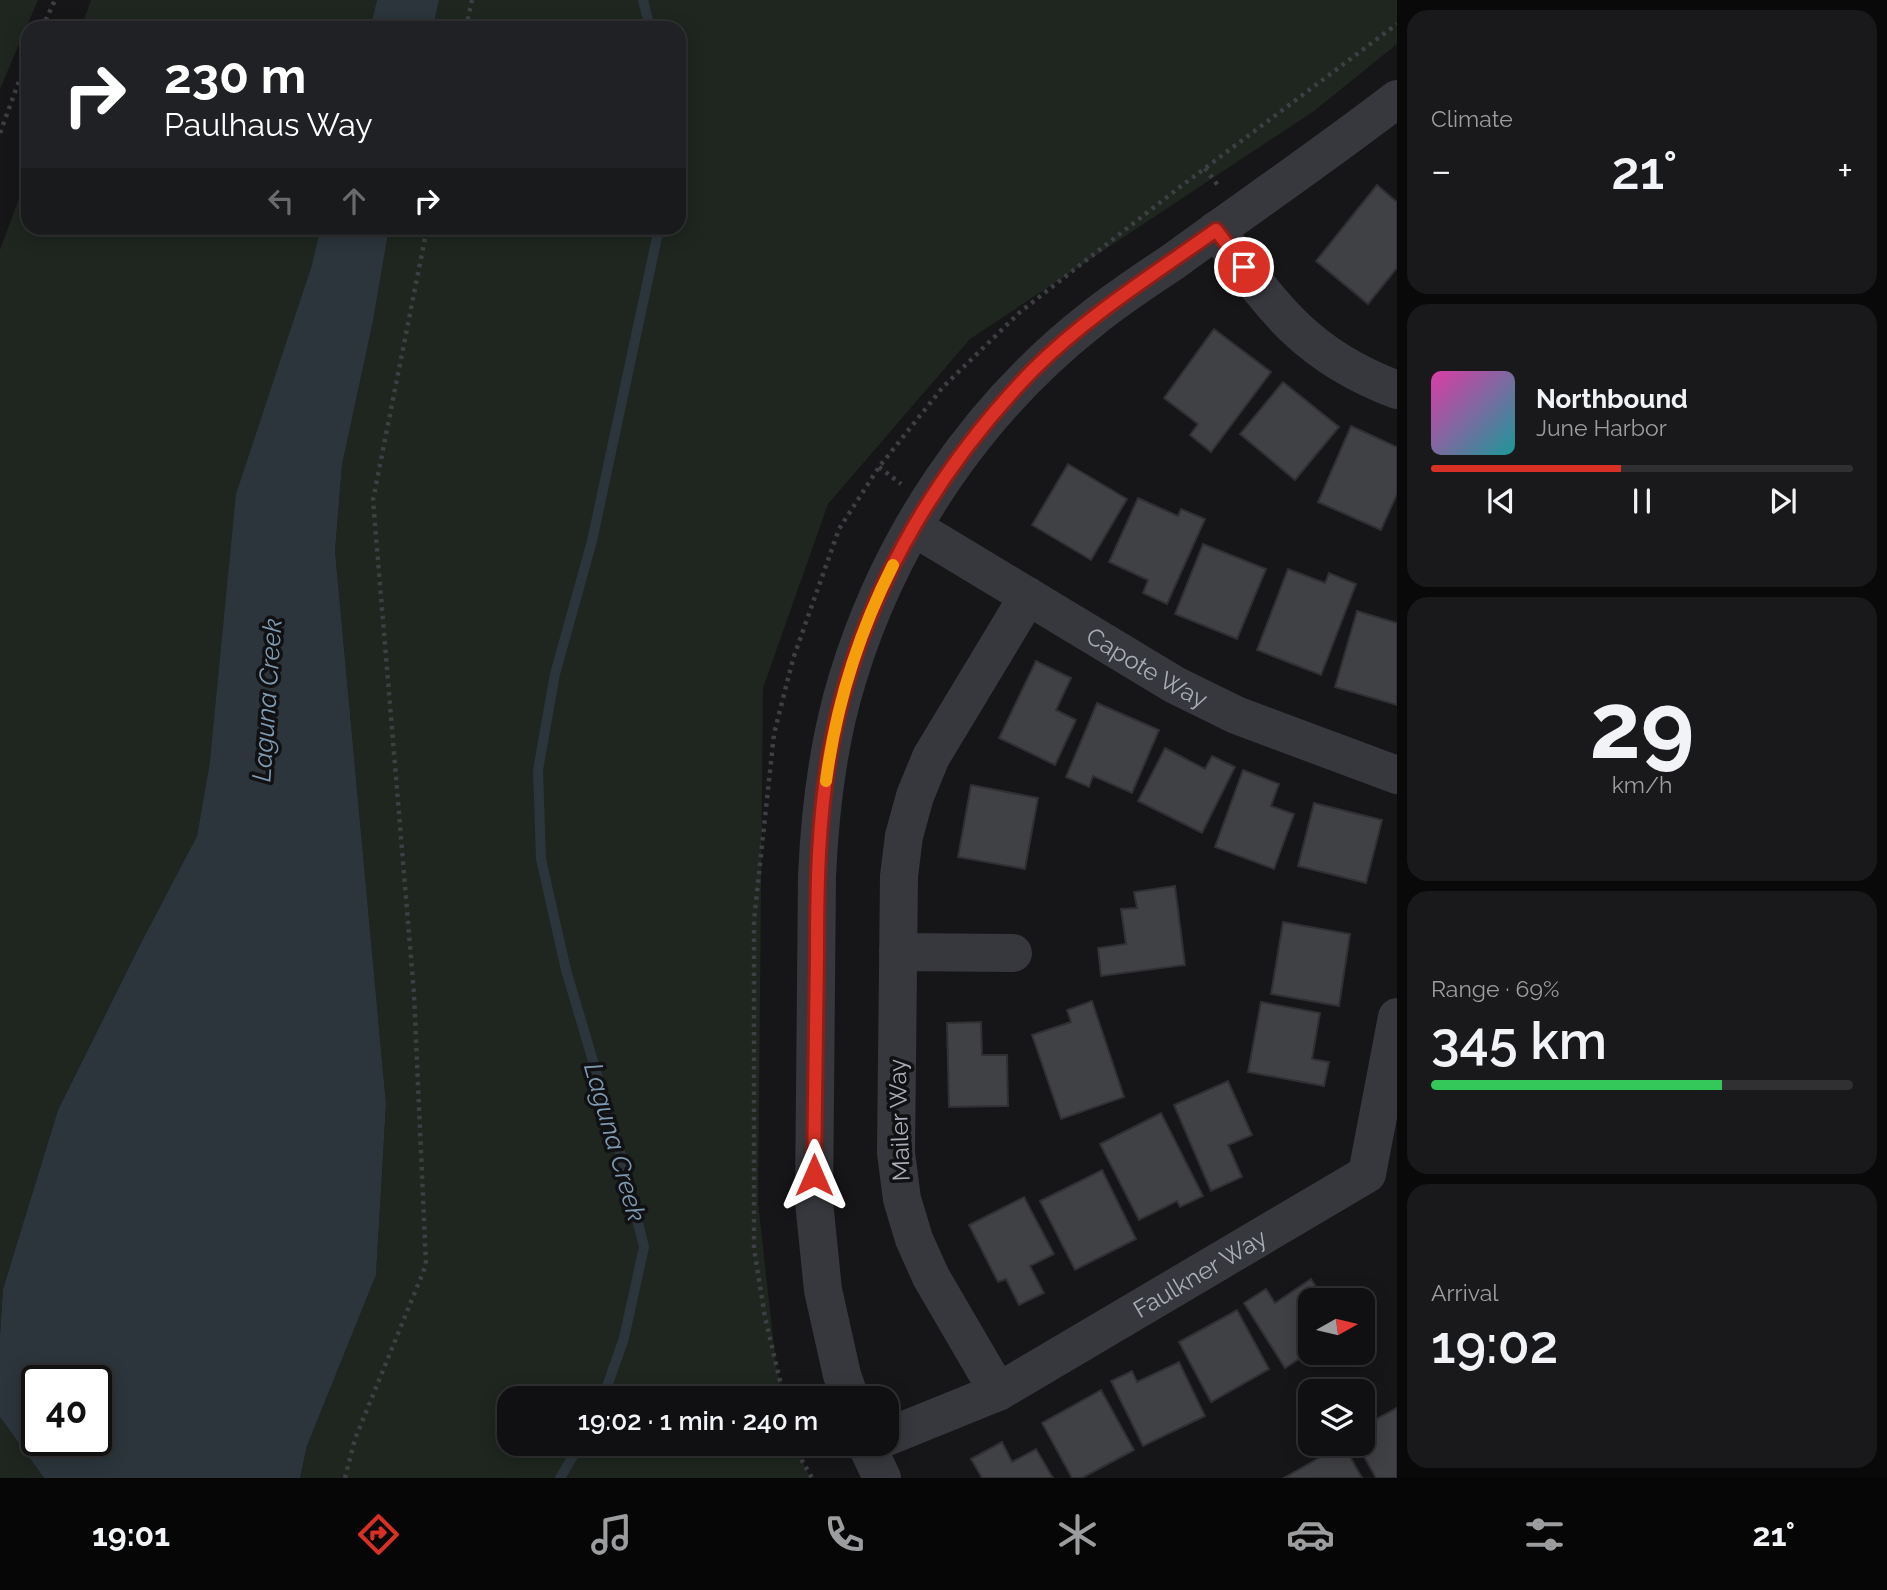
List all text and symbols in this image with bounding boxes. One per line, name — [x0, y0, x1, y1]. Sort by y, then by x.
text: 230 m — [164, 47, 306, 104]
icon: right — [49, 49, 140, 140]
text: Climate — [1431, 105, 1513, 132]
text: Paulhaus Way — [164, 106, 373, 143]
text: 21° — [1611, 140, 1678, 201]
text: − — [1431, 148, 1451, 193]
text: + — [1837, 148, 1853, 193]
icon: left — [262, 182, 300, 220]
icon: ahead — [335, 182, 373, 220]
icon: right — [408, 182, 446, 220]
pin — [1214, 237, 1274, 297]
icon: arrive — [1225, 248, 1263, 286]
text: Northbound — [1536, 384, 1688, 414]
text: June Harbor — [1536, 414, 1667, 441]
icon: previous — [1482, 482, 1520, 520]
icon: pause — [1623, 482, 1661, 520]
icon: next — [1764, 482, 1802, 520]
water label: Laguna Creek — [246, 617, 288, 783]
street label: Capote Way — [1081, 621, 1213, 713]
text: 29 — [1590, 672, 1694, 779]
text: km/h — [1612, 771, 1672, 798]
text: Range · 69% — [1431, 975, 1559, 1002]
text: 345 km — [1431, 1010, 1607, 1071]
street label: Mailer Way — [882, 1058, 916, 1182]
water label: Laguna Creek — [578, 1059, 652, 1225]
position arrow — [777, 1138, 851, 1212]
street label: Faulkner Way — [1128, 1222, 1272, 1324]
text: Arrival — [1431, 1279, 1498, 1306]
north arrow — [1298, 1288, 1376, 1365]
map controls — [1298, 1288, 1375, 1456]
text: 19:02 — [1431, 1314, 1558, 1375]
speed limit sign: 40 — [21, 1365, 112, 1456]
button: layers — [1298, 1379, 1375, 1456]
text: 19:02 · 1 min · 240 m — [578, 1406, 818, 1436]
icon: directions — [354, 1510, 403, 1559]
icon: music — [587, 1510, 636, 1559]
icon: phone — [820, 1510, 869, 1559]
icon: climate — [1053, 1510, 1102, 1559]
icon: car — [1286, 1510, 1335, 1559]
icon: filters — [1520, 1510, 1569, 1559]
text: 19:01 — [92, 1516, 170, 1553]
text: 21° — [1753, 1516, 1795, 1553]

